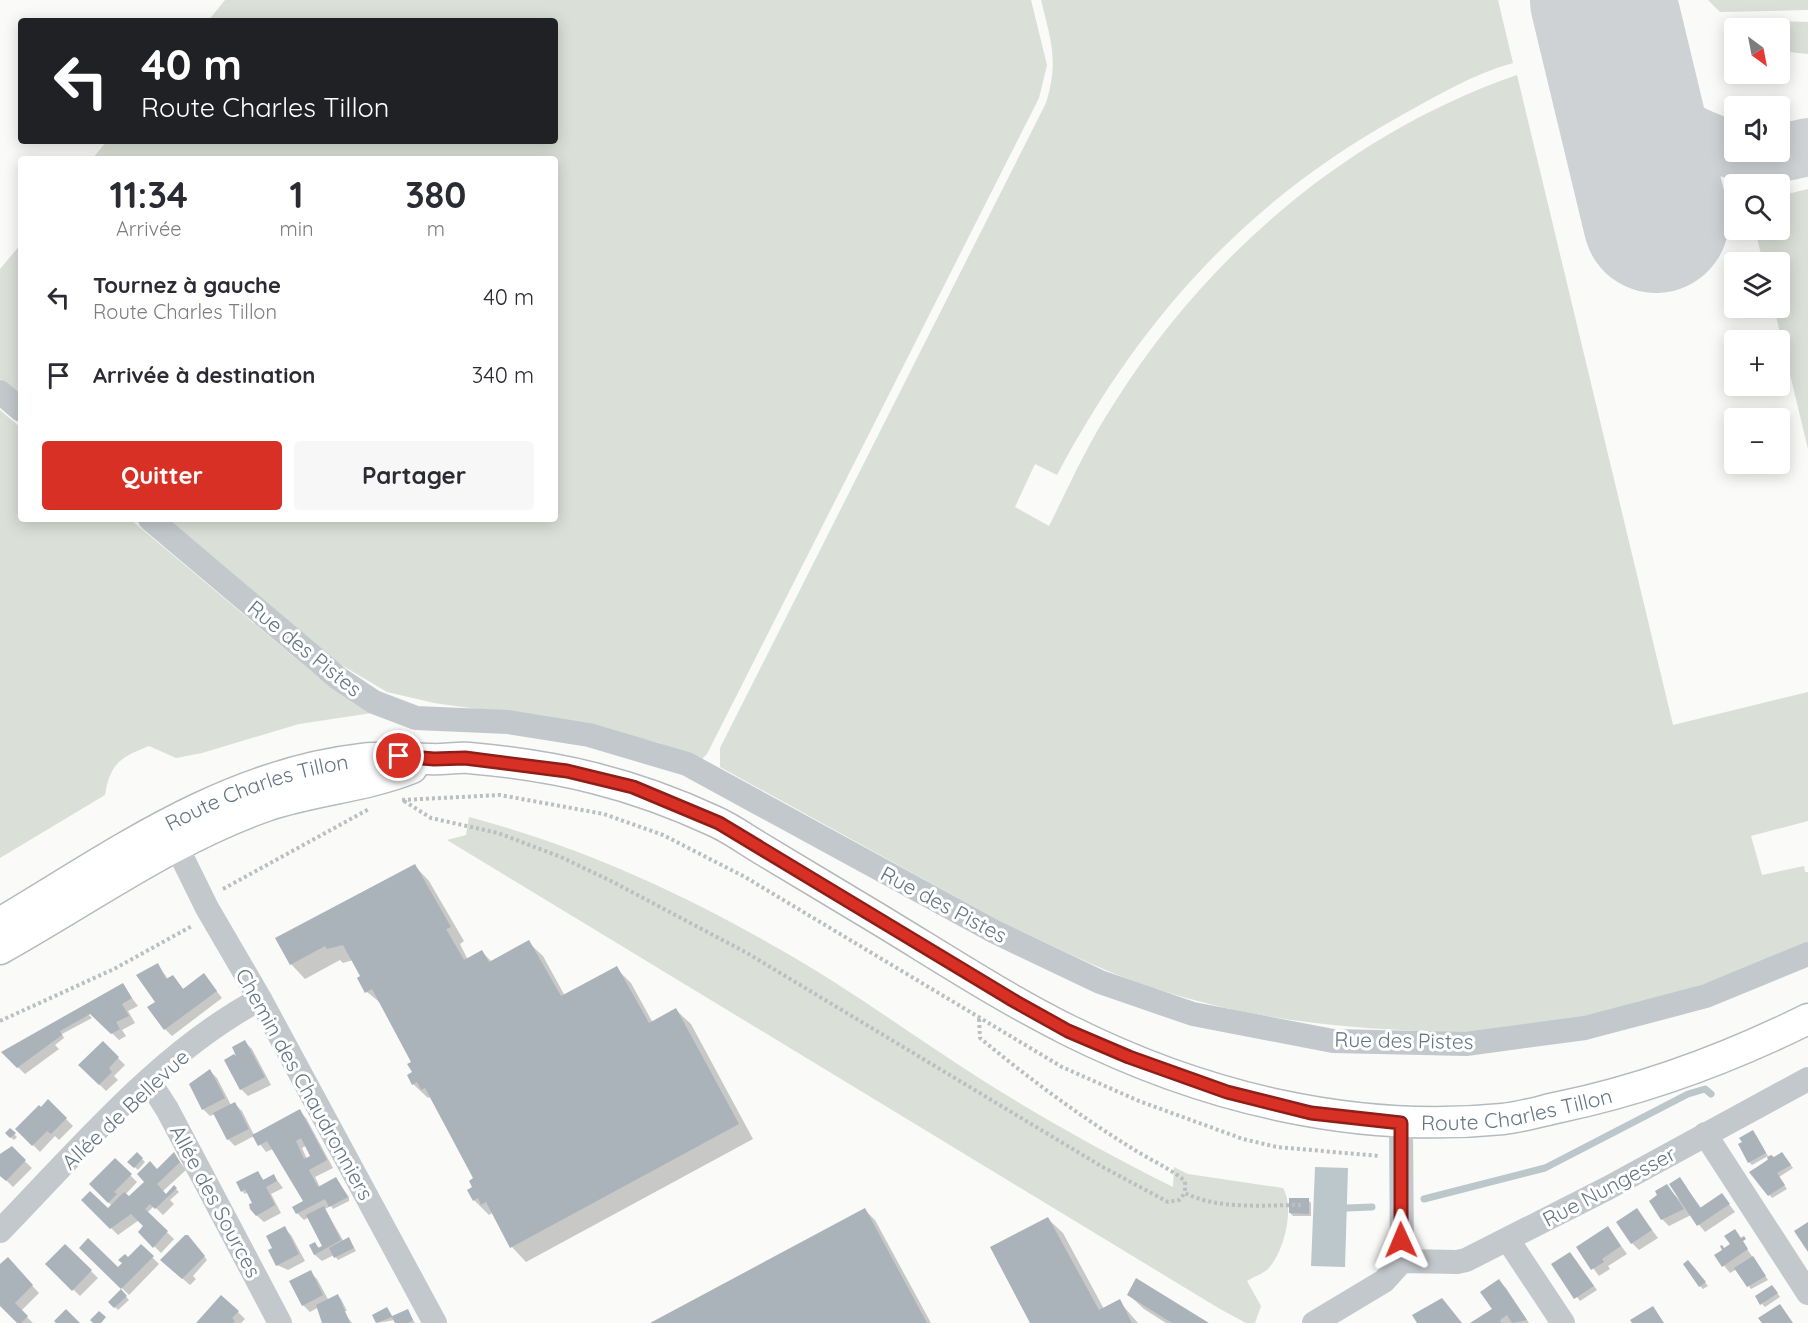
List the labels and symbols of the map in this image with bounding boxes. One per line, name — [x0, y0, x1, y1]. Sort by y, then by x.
north arrow — [1724, 18, 1790, 84]
street label: Rue des Pistes — [243, 594, 367, 702]
pin — [373, 730, 424, 781]
street label: Route Charles Tillon — [160, 748, 350, 836]
street label: Rue des Pistes — [876, 860, 1012, 948]
street label: Chemin des Chaudronniers — [230, 964, 380, 1204]
street label: Rue des Pistes — [1334, 1026, 1474, 1054]
street label: Allée de Bellevue — [56, 1043, 194, 1175]
street label: Route Charles Tillon — [1421, 1082, 1615, 1135]
street label: Allée des Sources — [165, 1120, 267, 1282]
street label: Rue Nungesser — [1538, 1140, 1680, 1232]
position arrow — [1369, 1208, 1433, 1272]

